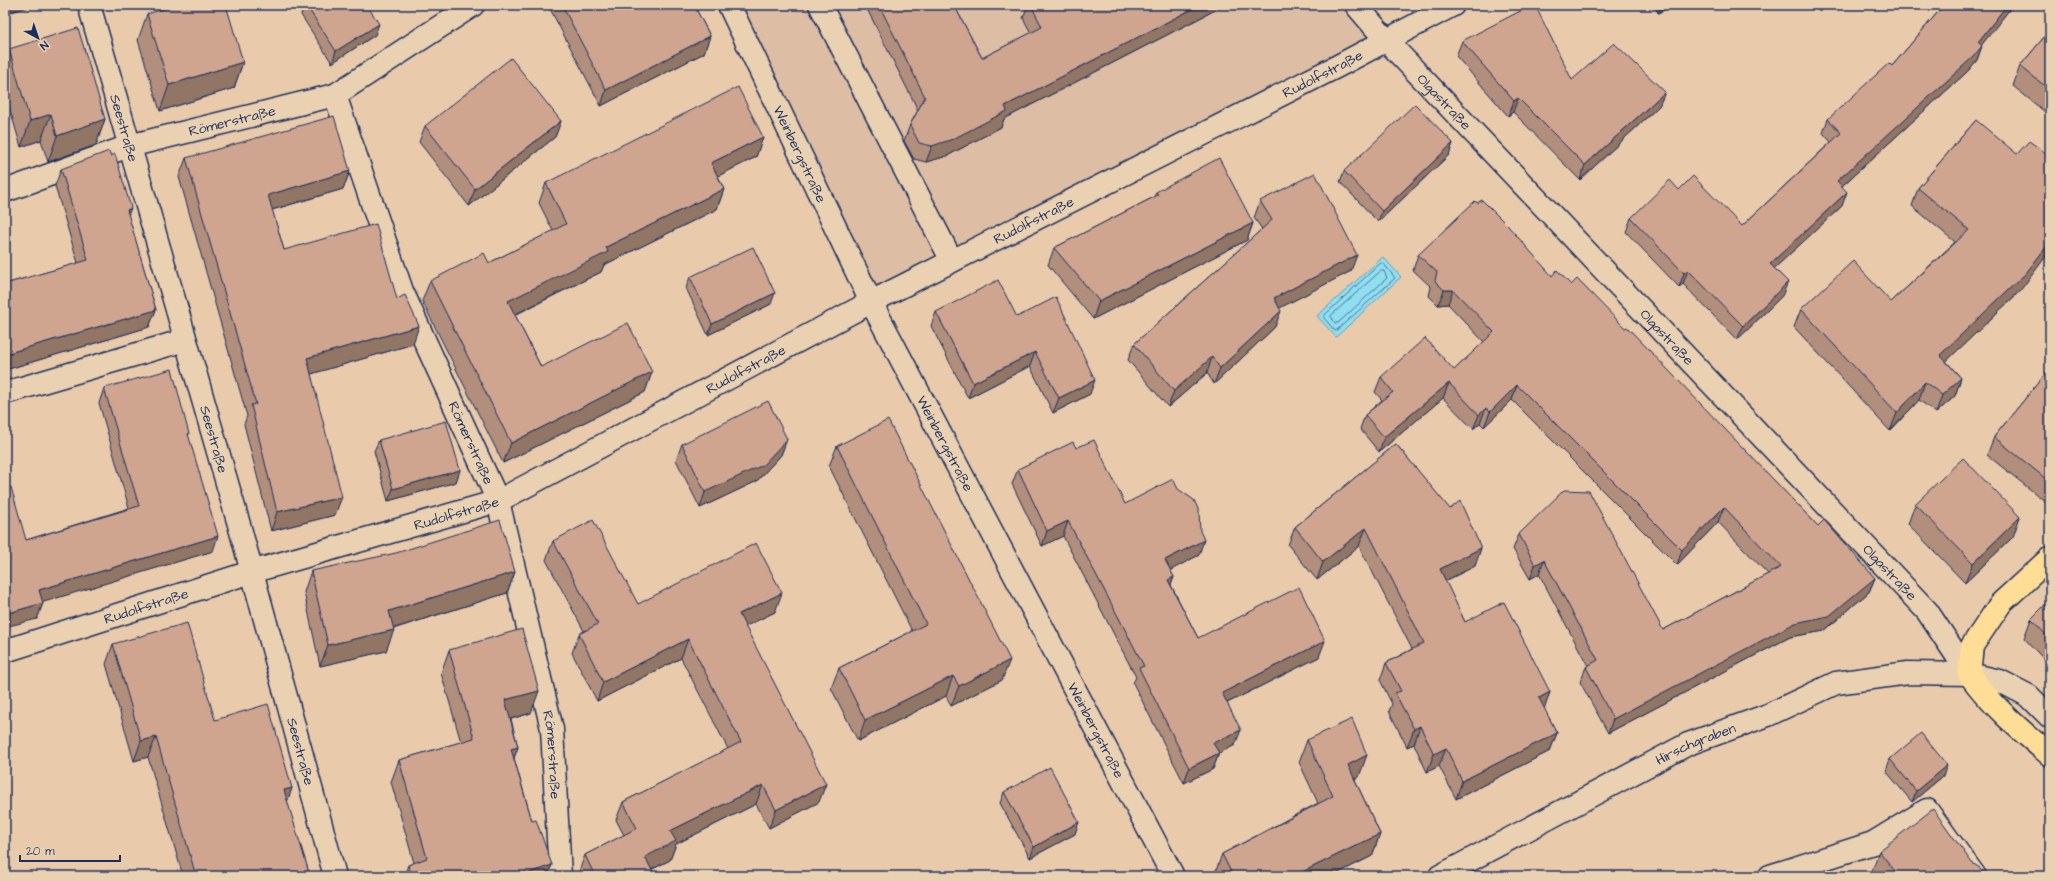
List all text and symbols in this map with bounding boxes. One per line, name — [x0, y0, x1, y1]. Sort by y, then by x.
north arrow — [18, 18, 58, 58]
text: N — [37, 37, 52, 53]
street label: Rudolfstraße — [1279, 45, 1367, 103]
street label: Olgastraße — [1412, 70, 1476, 135]
street label: Seestraße — [104, 92, 143, 165]
street label: Römerstraße — [187, 101, 278, 142]
street label: Weinbergstraße — [768, 102, 831, 207]
street label: Rudolfstraße — [990, 192, 1078, 250]
street label: Olgastraße — [1635, 305, 1698, 370]
street label: Rudolfstraße — [703, 340, 790, 399]
street label: Weinbergstraße — [911, 393, 978, 496]
street label: Römerstraße — [443, 398, 498, 488]
street label: Seestraße — [194, 403, 233, 476]
street label: Rudolfstraße — [412, 492, 502, 536]
street label: Olgastraße — [1858, 540, 1921, 606]
street label: Rudolfstraße — [101, 584, 191, 630]
street label: Weinbergstraße — [1062, 679, 1129, 782]
street label: Römerstraße — [537, 709, 565, 800]
street label: Seestraße — [281, 716, 319, 788]
street label: Hirschgraben — [1652, 719, 1739, 771]
scale bar — [20, 837, 120, 863]
text: 20 m — [26, 843, 55, 860]

